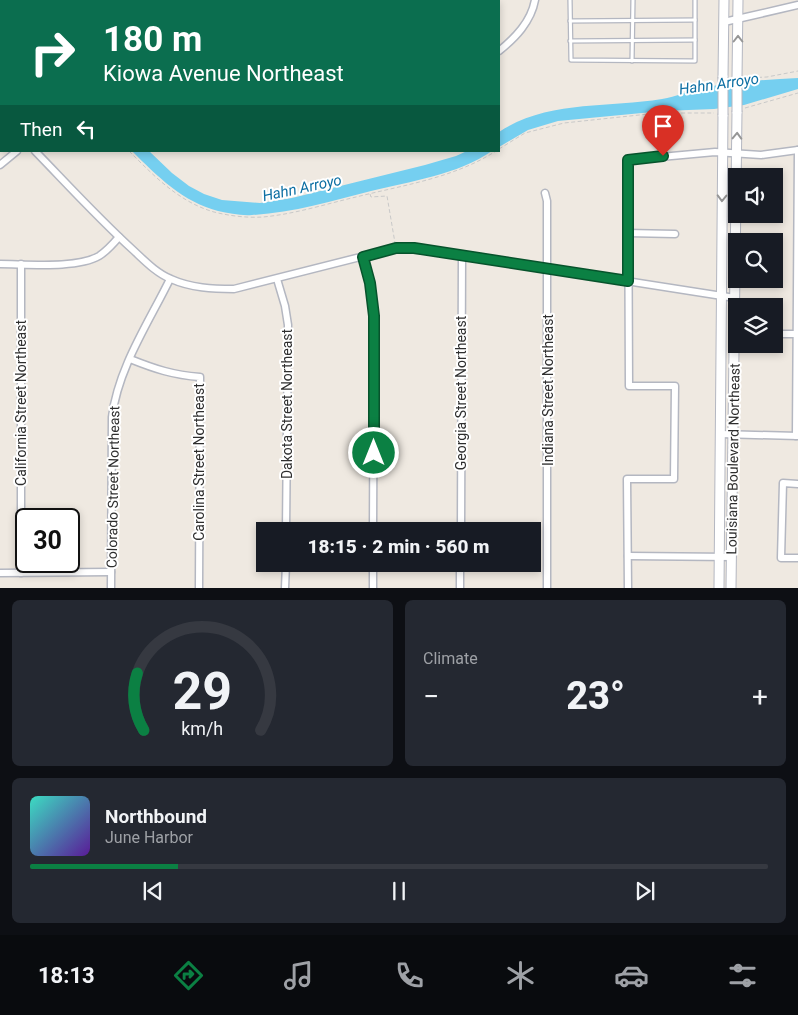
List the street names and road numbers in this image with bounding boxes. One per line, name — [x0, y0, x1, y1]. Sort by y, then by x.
street label: Indiana Street Northeast — [540, 314, 556, 466]
street label: Georgia Street Northeast — [453, 315, 469, 470]
street label: California Street Northeast — [13, 320, 29, 486]
street label: Dakota Street Northeast — [279, 329, 295, 479]
street label: Louisiana Boulevard Northeast — [723, 363, 743, 555]
street label: Carolina Street Northeast — [191, 383, 207, 541]
street label: Colorado Street Northeast — [104, 405, 122, 568]

